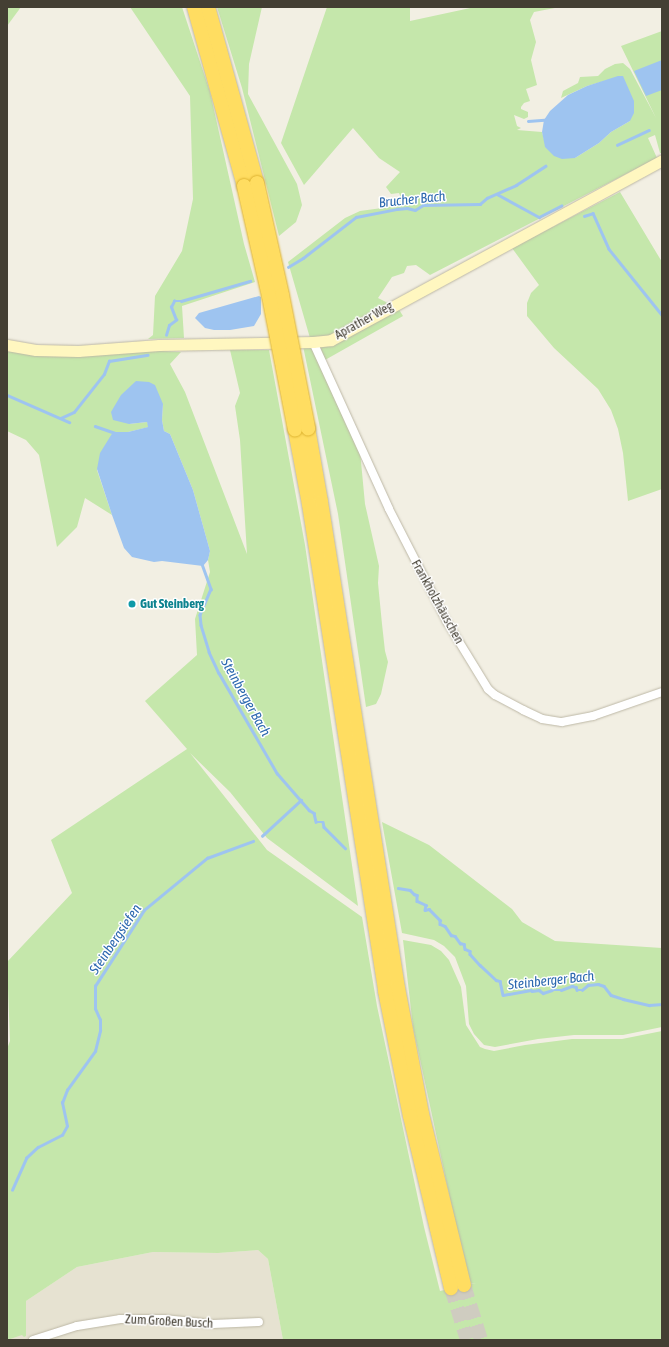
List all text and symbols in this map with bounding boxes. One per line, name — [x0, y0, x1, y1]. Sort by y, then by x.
water label: Brucher Bach — [378, 187, 446, 211]
street label: Aprather Weg — [332, 299, 396, 343]
street label: Frankholzhäuschen — [407, 557, 467, 647]
place label: Gut Steinberg — [140, 596, 204, 612]
marker: Gut Steinberg — [127, 599, 137, 609]
water label: Steinberger Bach — [218, 655, 274, 739]
water label: Steinbergsiefen — [85, 901, 145, 977]
water label: Steinberger Bach — [507, 967, 595, 993]
street label: Zum Großen Busch — [124, 1312, 214, 1332]

